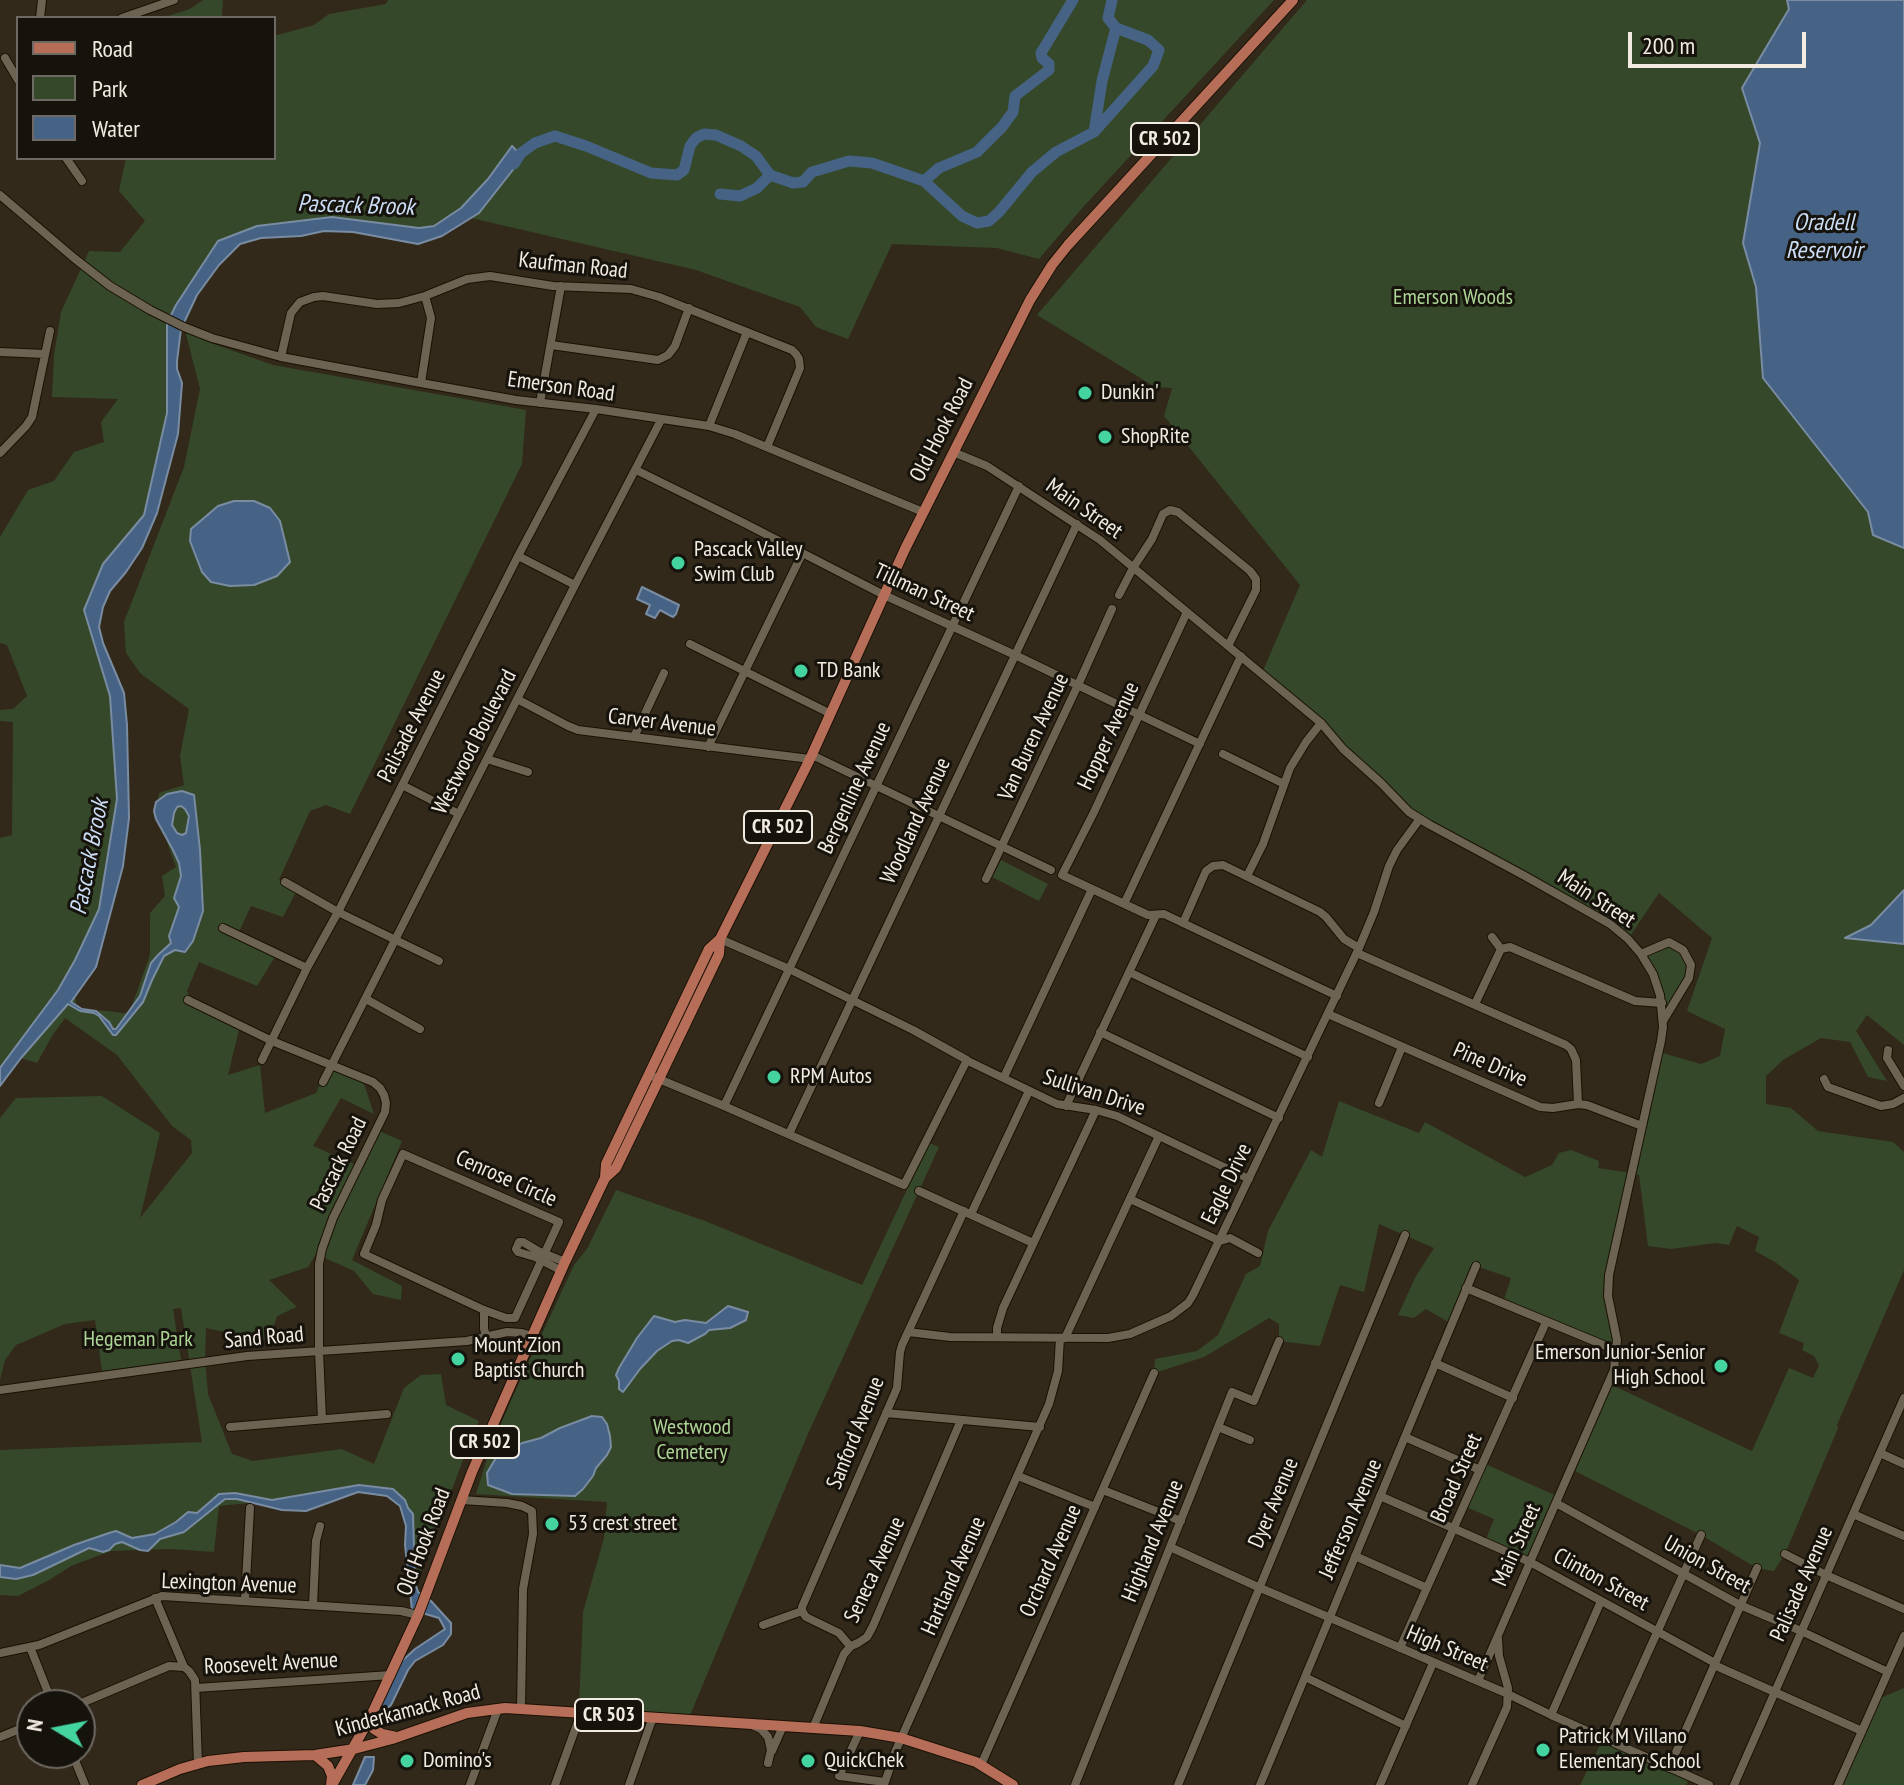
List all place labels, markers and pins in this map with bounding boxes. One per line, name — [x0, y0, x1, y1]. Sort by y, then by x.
place label: Dunkin' — [1101, 380, 1159, 406]
marker: Dunkin' — [1076, 384, 1094, 402]
place label: ShopRite — [1121, 424, 1189, 450]
marker: ShopRite — [1096, 428, 1114, 446]
place label: Pascack Valley Swim Club — [694, 537, 803, 588]
marker: Pascack Valley Swim Club — [669, 554, 687, 572]
place label: TD Bank — [817, 658, 880, 684]
marker: TD Bank — [792, 662, 810, 680]
place label: RPM Autos — [790, 1064, 872, 1090]
marker: RPM Autos — [765, 1068, 783, 1086]
place label: Mount Zion Baptist Church — [474, 1333, 585, 1384]
place label: Emerson Junior-Senior High School — [1535, 1340, 1705, 1392]
marker: Mount Zion Baptist Church — [449, 1350, 467, 1368]
marker: Emerson Junior-Senior High School — [1712, 1357, 1730, 1375]
place label: 53 crest street — [568, 1511, 677, 1537]
marker: 53 crest street — [543, 1515, 561, 1533]
place label: Patrick M Villano Elementary School — [1559, 1724, 1701, 1776]
marker: Patrick M Villano Elementary School — [1534, 1741, 1552, 1759]
place label: Domino's — [423, 1748, 492, 1774]
place label: QuickChek — [824, 1748, 904, 1774]
marker: Domino's — [398, 1752, 416, 1770]
marker: QuickChek — [799, 1752, 817, 1770]

